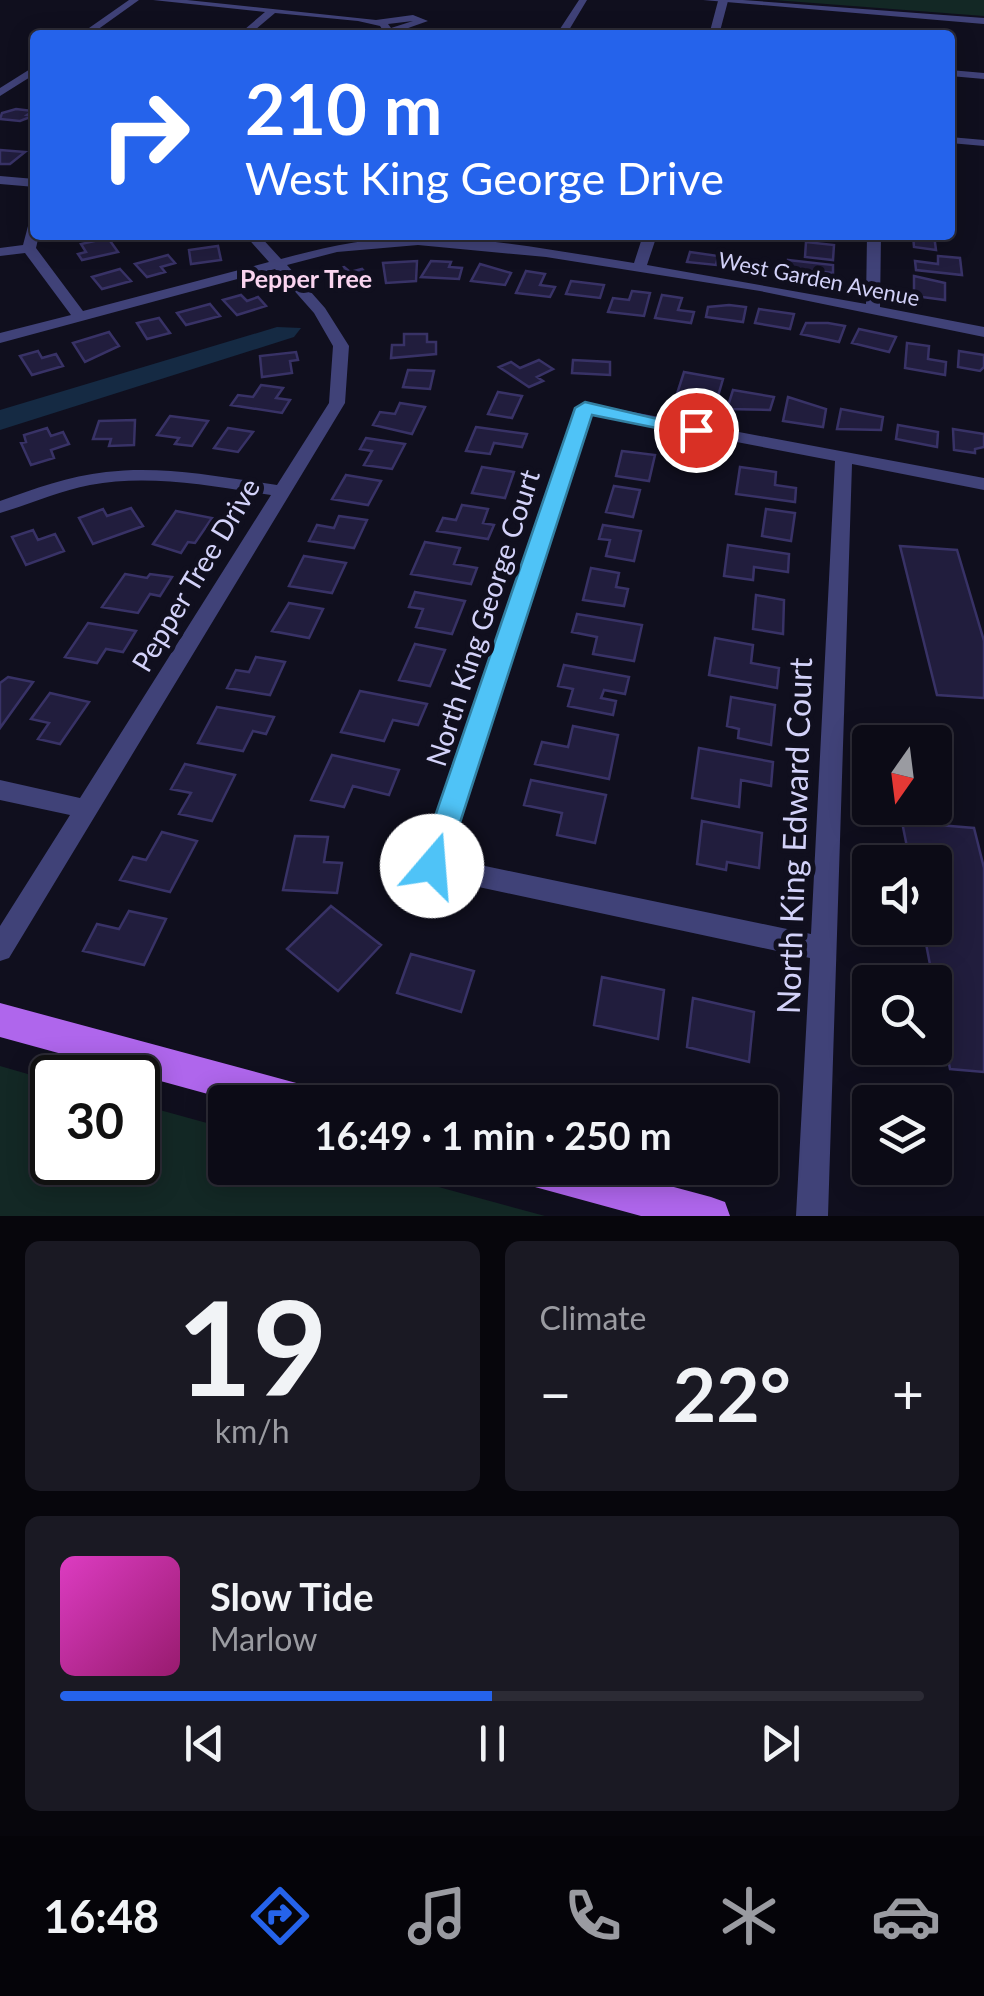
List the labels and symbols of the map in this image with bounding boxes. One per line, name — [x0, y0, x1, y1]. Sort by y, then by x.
street label: West Garden Avenue — [716, 246, 922, 311]
district label: Pepper Tree — [240, 263, 372, 293]
pin — [654, 388, 739, 473]
street label: North King George Court — [418, 465, 546, 770]
street label: Pepper Tree Drive — [124, 472, 266, 677]
street label: North King Edward Court — [768, 657, 819, 1015]
north arrow — [852, 725, 952, 825]
position arrow — [380, 814, 484, 918]
speed limit sign: 30 — [30, 1055, 160, 1185]

